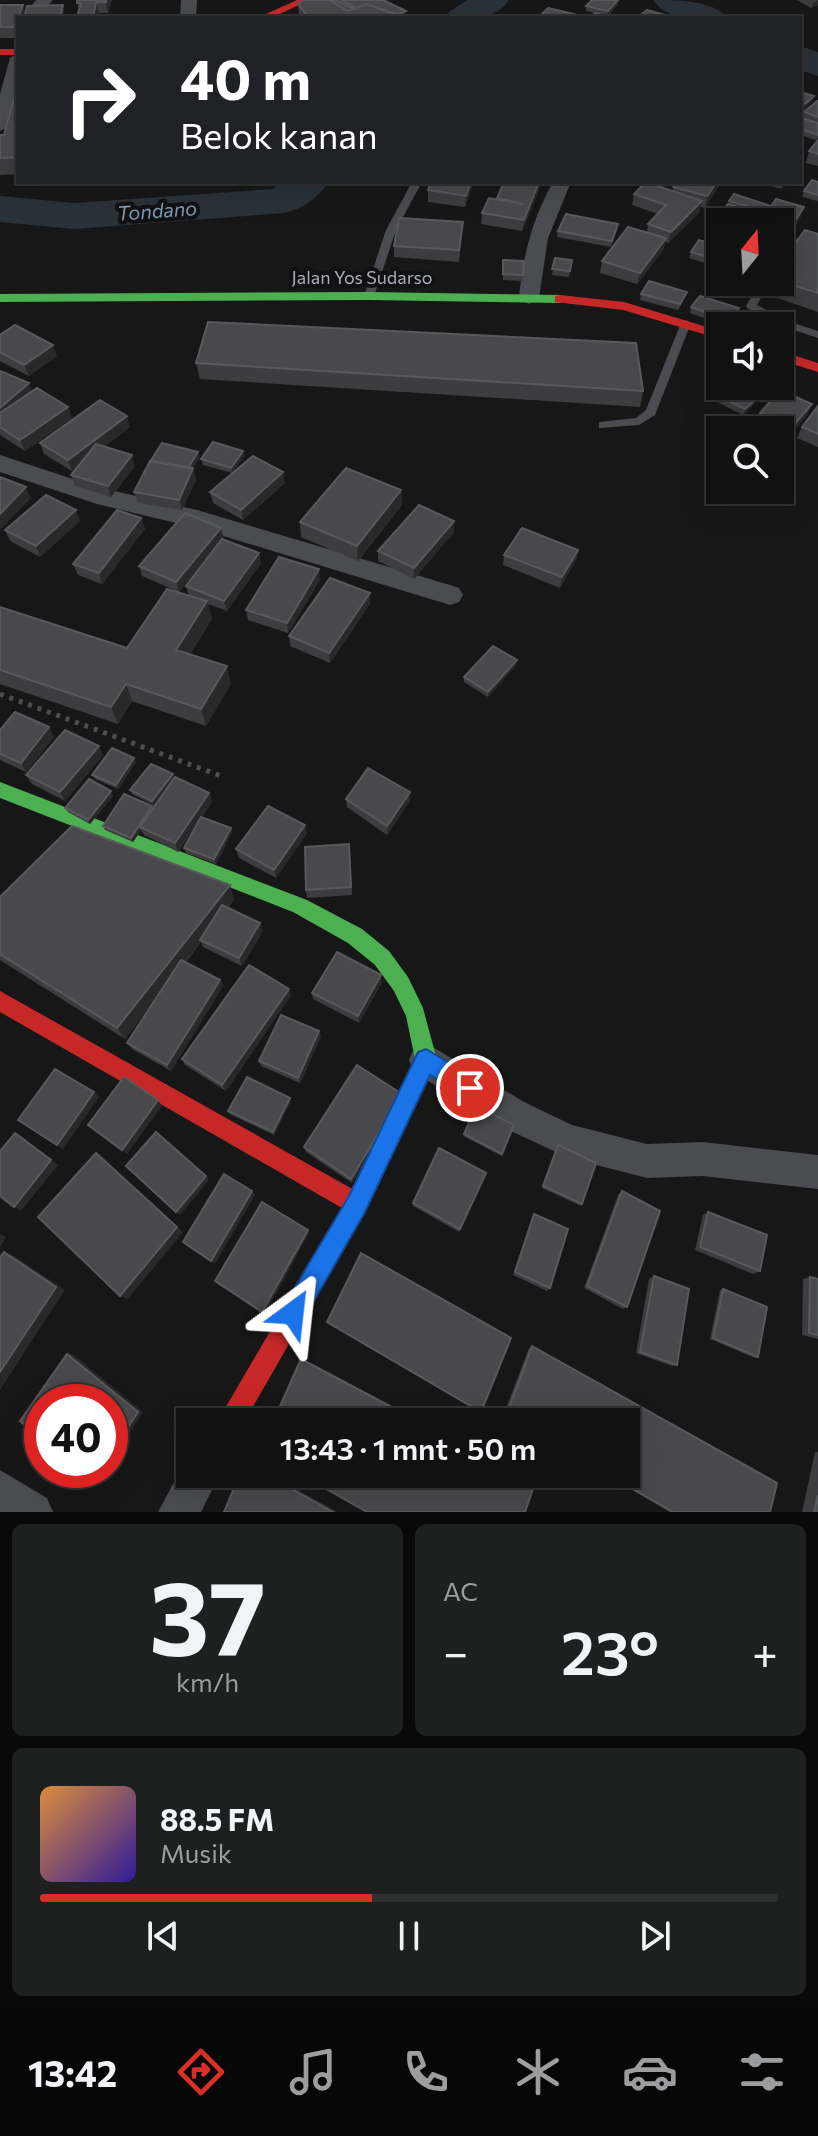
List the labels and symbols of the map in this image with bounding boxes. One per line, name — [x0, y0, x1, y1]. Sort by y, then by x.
water label: Tondano — [116, 195, 198, 225]
north arrow — [706, 208, 794, 296]
street label: Jalan Yos Sudarso — [292, 266, 432, 288]
pin — [436, 1054, 504, 1122]
position arrow — [251, 1271, 335, 1355]
speed limit sign: 40 — [24, 1384, 128, 1488]

